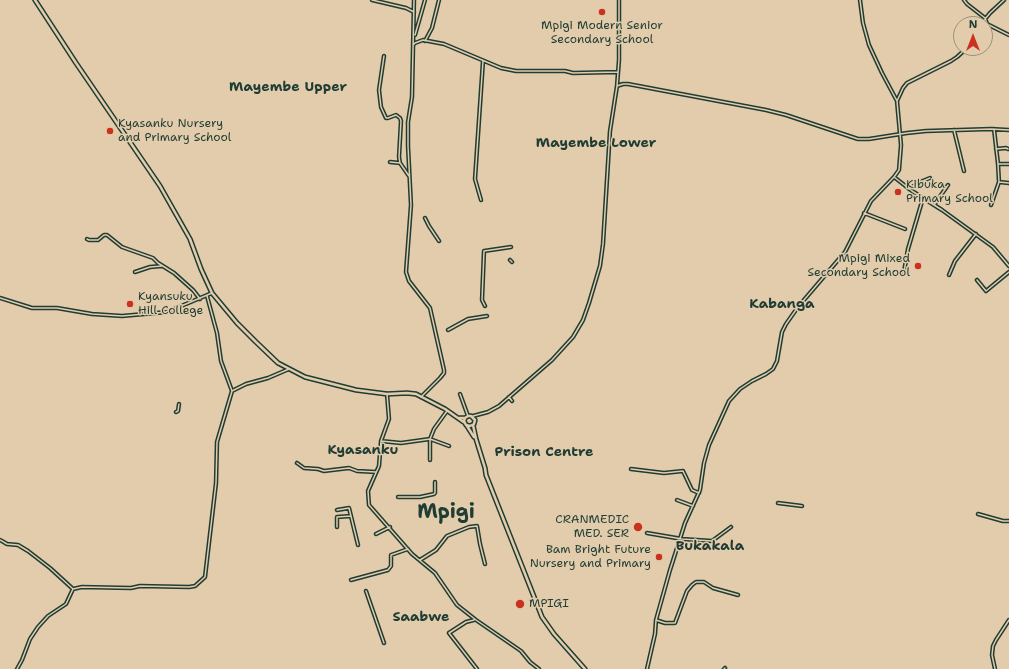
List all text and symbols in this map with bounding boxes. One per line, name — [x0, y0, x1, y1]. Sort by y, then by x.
marker: Mpigi Modern Senior Secondary School — [597, 7, 607, 17]
north arrow — [953, 16, 993, 56]
text: N — [969, 17, 977, 32]
place label: Mpigi Modern Senior Secondary School — [541, 19, 663, 47]
district label: Mayembe Upper — [229, 79, 347, 95]
place label: Kyasanku Nursery and Primary School — [118, 117, 231, 145]
marker: Kyasanku Nursery and Primary School — [105, 126, 115, 136]
district label: Mayembe Lower — [536, 135, 656, 151]
place label: Kibuka Primary School — [906, 178, 993, 206]
marker: Kibuka Primary School — [893, 187, 903, 197]
place label: Mpigi Mixed Secondary School — [807, 252, 910, 280]
marker: Mpigi Mixed Secondary School — [913, 261, 923, 271]
place label: Kyansuku Hill College — [138, 290, 203, 318]
district label: Kabanga — [749, 296, 815, 312]
marker: Kyansuku Hill College — [125, 299, 135, 309]
district label: Kyasanku — [327, 442, 399, 458]
district label: Prison Centre — [495, 444, 593, 460]
district label: Mpigi — [417, 501, 475, 525]
place label: CRANMEDIC MED. SER — [555, 513, 629, 541]
marker: CRANMEDIC MED. SER — [632, 521, 644, 533]
district label: Bukakala — [676, 538, 744, 554]
place label: Bam Bright Future Nursery and Primary — [530, 543, 651, 571]
marker: Bam Bright Future Nursery and Primary — [654, 552, 664, 562]
place label: MPIGI — [529, 597, 569, 611]
marker: MPIGI — [514, 598, 526, 610]
district label: Saabwe — [393, 609, 449, 625]

